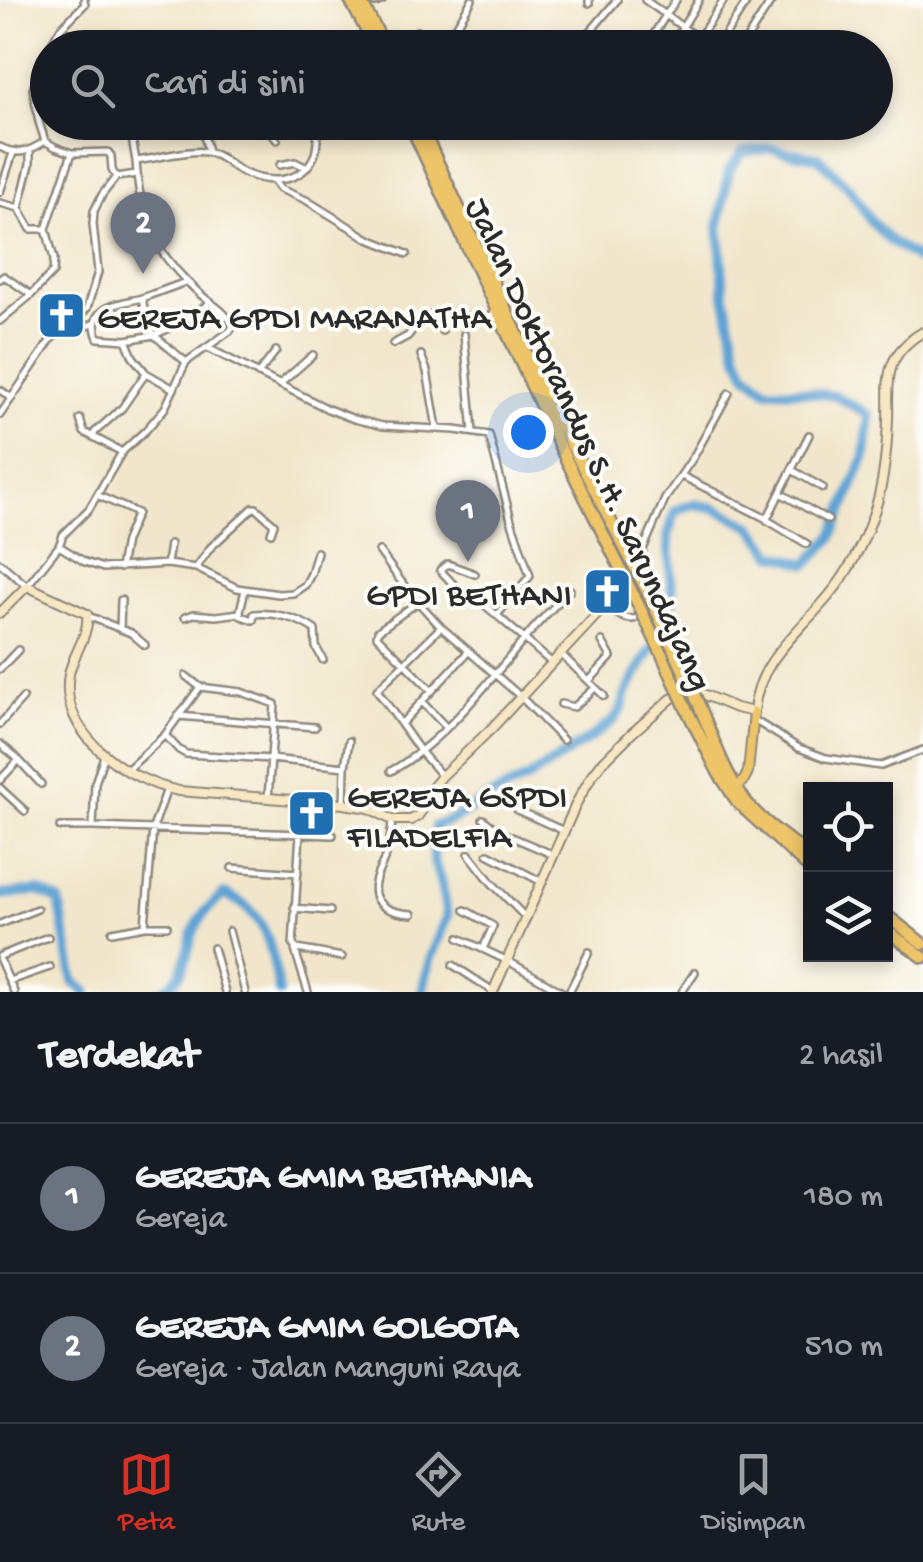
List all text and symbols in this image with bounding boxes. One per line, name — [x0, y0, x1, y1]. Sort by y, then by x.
search box — [30, 30, 893, 140]
icon: search — [65, 58, 120, 113]
text: Cari di sini — [145, 63, 305, 107]
pin: 2 — [110, 192, 176, 274]
street label: Jalan Doktorandus S.H. Sarundajang — [453, 192, 719, 698]
church icon: GEREJA GPDI MARANATHA — [36, 289, 88, 341]
place label: GEREJA GPDI MARANATHA — [97, 300, 493, 341]
your location — [503, 407, 554, 458]
pin: 1 — [436, 480, 500, 562]
church icon: GPDI BETHANI — [581, 566, 633, 618]
place label: GPDI BETHANI — [366, 577, 572, 618]
place label: GEREJA GSPDI FILADELFIA — [346, 779, 567, 860]
map controls — [803, 782, 893, 962]
button: locate — [803, 782, 893, 872]
church icon: GEREJA GSPDI FILADELFIA — [286, 788, 338, 840]
button: layers — [803, 872, 893, 962]
text: Terdekat — [40, 1033, 198, 1082]
text: 2 hasil — [799, 1038, 883, 1076]
text: GEREJA GMIM BETHANIA — [135, 1157, 531, 1201]
text: 1 — [66, 1179, 79, 1217]
text: 180 m — [804, 1179, 883, 1217]
text: Gereja — [135, 1201, 227, 1239]
text: GEREJA GMIM GOLGOTA — [135, 1307, 517, 1351]
text: 2 — [65, 1329, 80, 1367]
text: 510 m — [805, 1329, 883, 1367]
text: Gereja · Jalan Manguni Raya — [135, 1351, 520, 1389]
tab: Peta — [118, 1447, 175, 1540]
tab: Rute — [411, 1447, 466, 1540]
tab: Disimpan — [702, 1447, 805, 1540]

